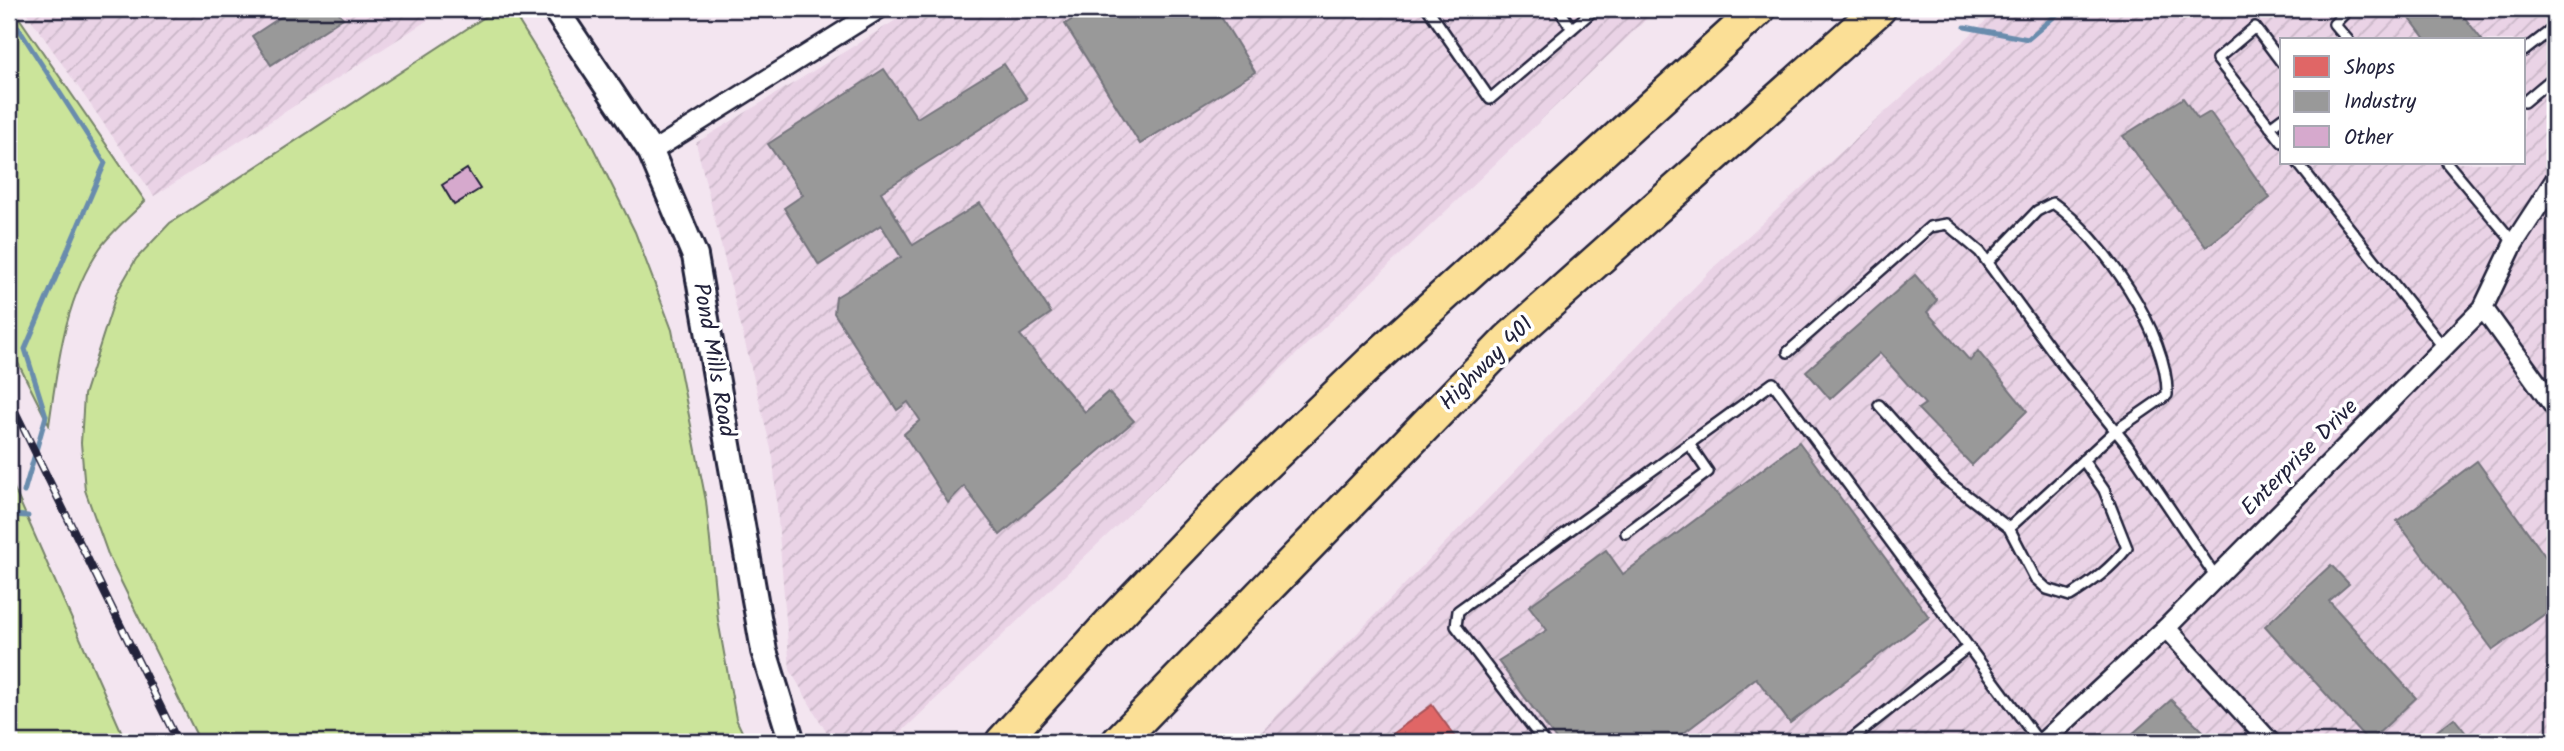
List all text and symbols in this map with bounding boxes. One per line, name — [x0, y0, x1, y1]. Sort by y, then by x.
legend — [2280, 38, 2526, 164]
text: Shops — [2344, 52, 2395, 85]
text: Industry — [2344, 86, 2416, 119]
text: Other — [2344, 122, 2394, 155]
street label: Pond Mills Road — [682, 280, 744, 440]
street label: Highway 401 — [1431, 308, 1543, 420]
street label: Enterprise Drive — [2233, 391, 2367, 525]

